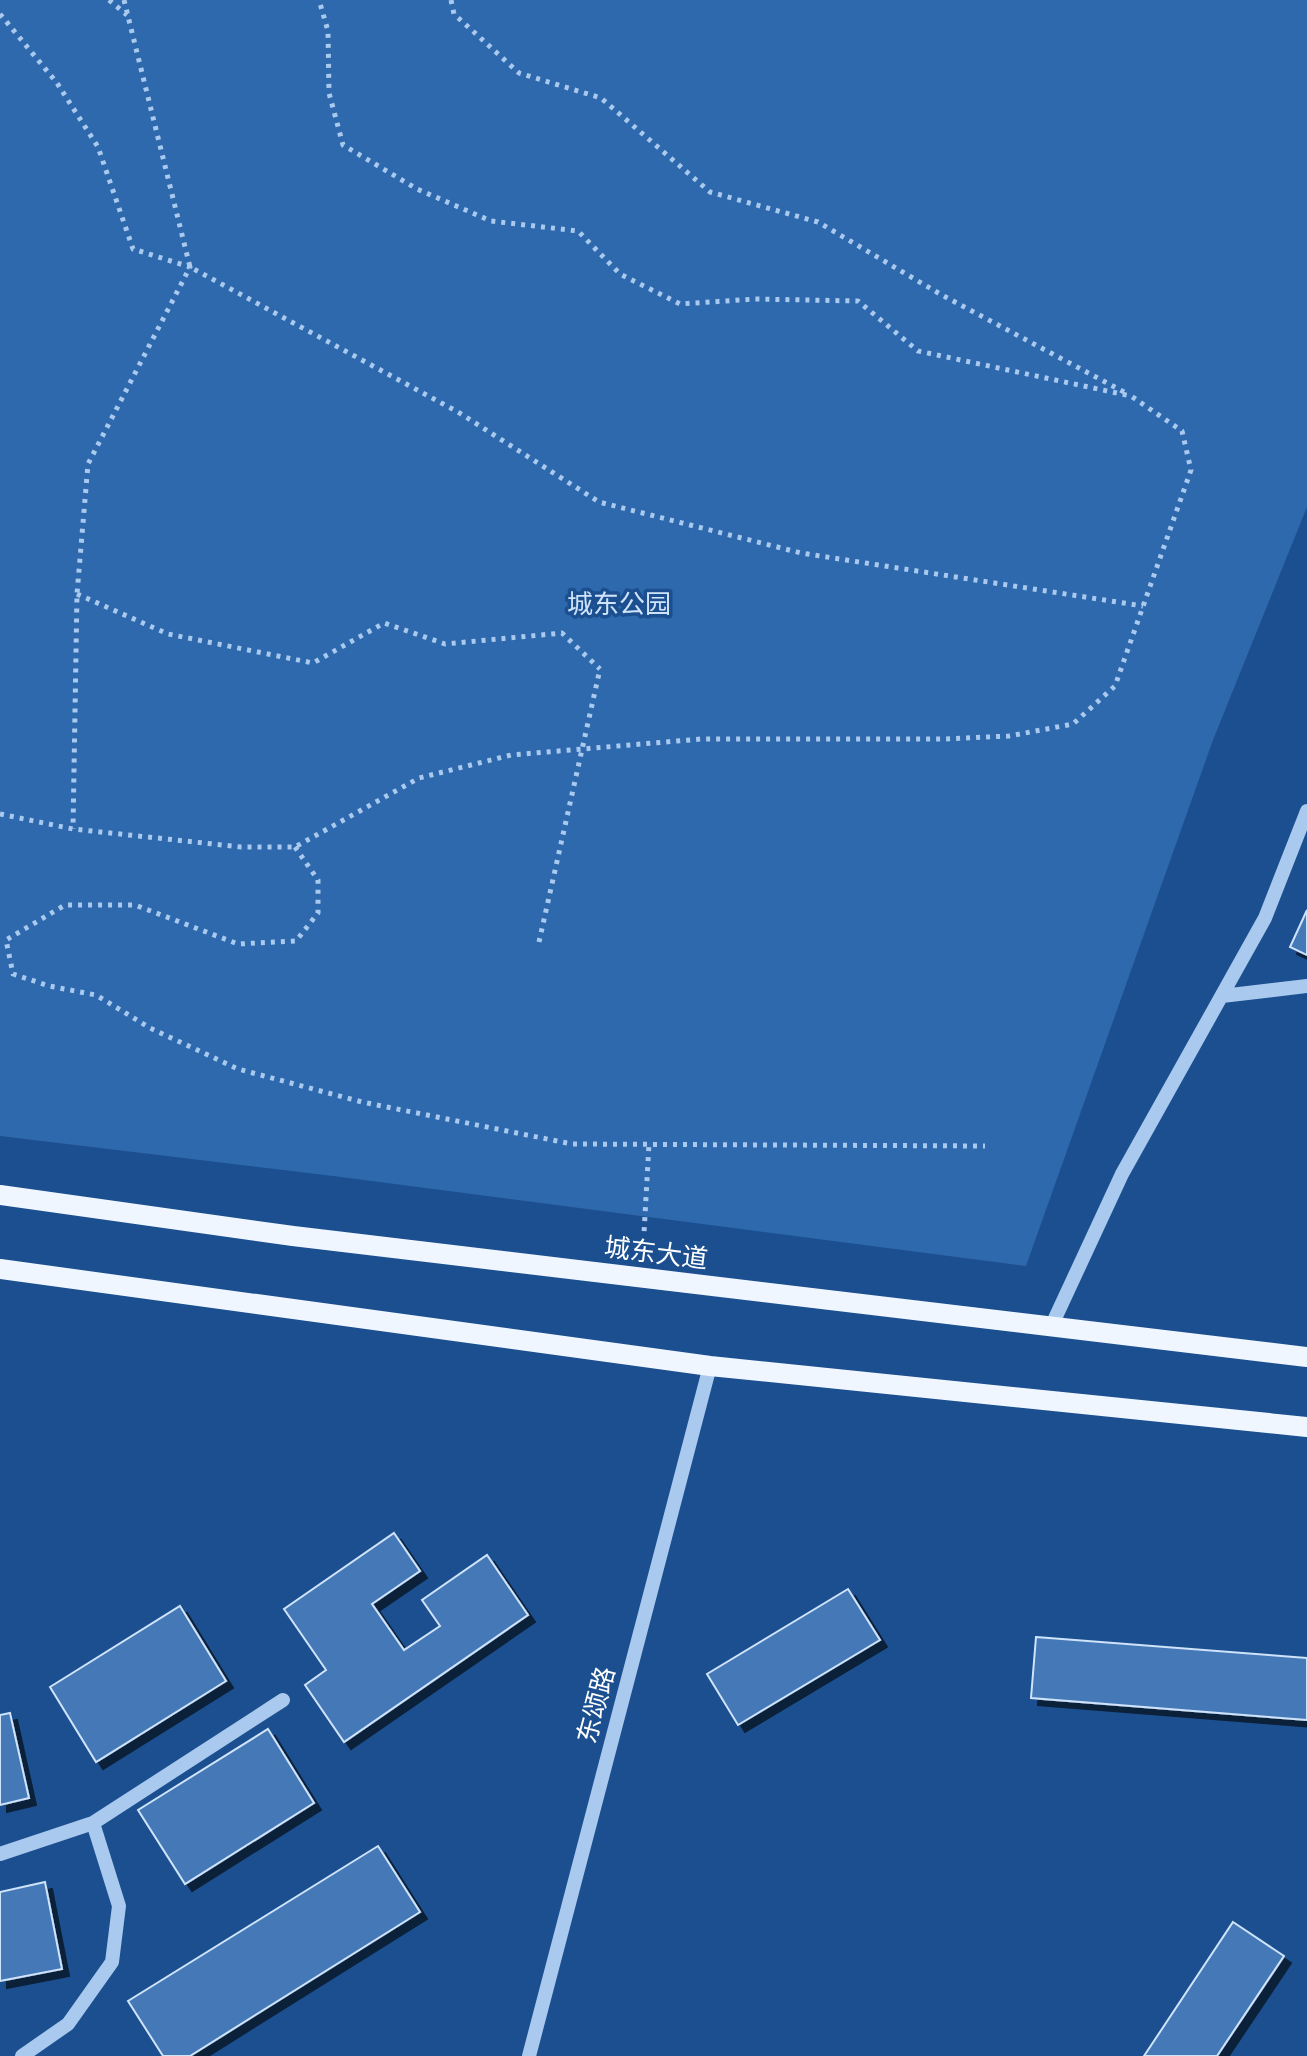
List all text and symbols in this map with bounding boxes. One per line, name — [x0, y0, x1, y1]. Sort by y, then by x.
park label: 城东公园 — [567, 589, 671, 619]
street label: 城东大道 — [603, 1232, 709, 1274]
street label: 东颂路 — [571, 1663, 621, 1747]

